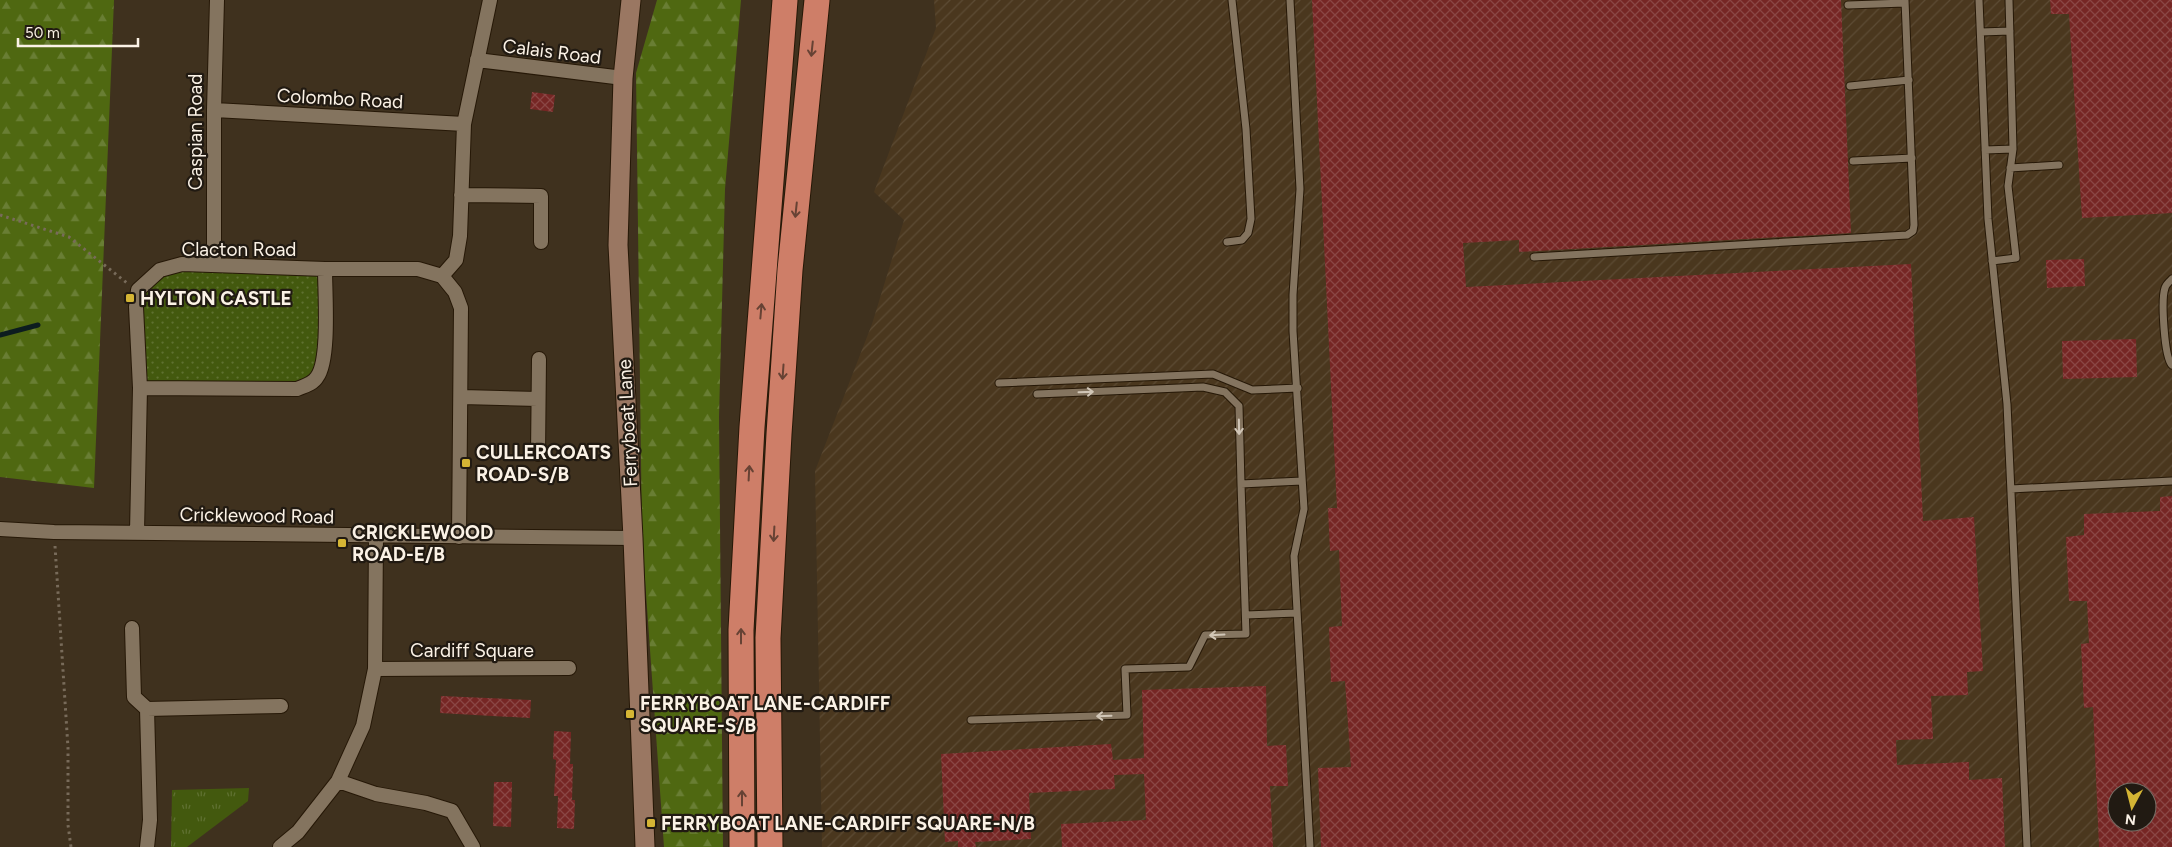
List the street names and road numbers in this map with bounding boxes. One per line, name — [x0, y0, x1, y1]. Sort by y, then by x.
street label: Calais Road — [501, 34, 602, 69]
street label: Caspian Road — [184, 74, 207, 190]
street label: Colombo Road — [276, 84, 404, 113]
street label: Clacton Road — [181, 238, 297, 261]
street label: Ferryboat Lane — [613, 359, 642, 487]
street label: Cricklewood Road — [179, 503, 334, 528]
street label: Cardiff Square — [410, 639, 534, 662]

